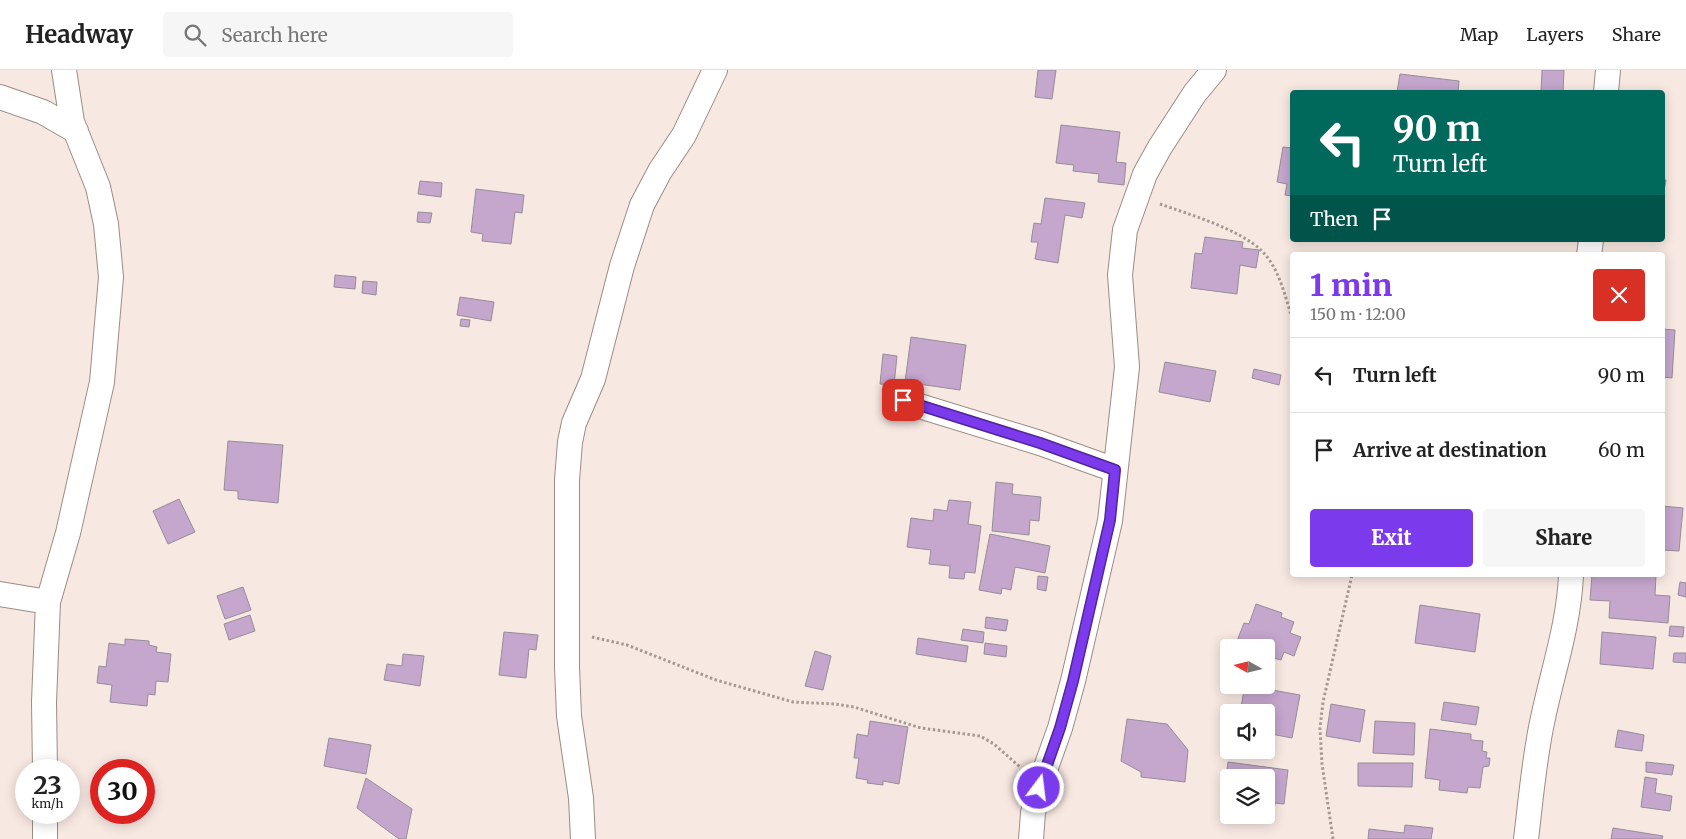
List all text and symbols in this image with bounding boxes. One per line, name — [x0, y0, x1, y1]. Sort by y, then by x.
search box — [163, 12, 513, 57]
text: Headway — [25, 19, 133, 50]
icon: search — [181, 21, 209, 49]
text: Search here — [221, 23, 328, 47]
text: Map — [1460, 23, 1498, 46]
text: Layers — [1526, 23, 1584, 46]
text: Share — [1612, 23, 1661, 46]
text: 90 m — [1393, 107, 1481, 151]
icon: left — [1310, 110, 1375, 175]
text: Turn left — [1393, 150, 1487, 178]
icon: arrive — [1368, 205, 1396, 233]
text: Then — [1310, 207, 1358, 231]
text: 1 min — [1310, 266, 1392, 304]
button: close — [1593, 269, 1645, 321]
text: 150 m · 12:00 — [1310, 304, 1406, 324]
icon: left — [1310, 361, 1338, 389]
text: Turn left — [1353, 363, 1437, 387]
text: 90 m — [1598, 363, 1645, 387]
pin — [882, 379, 924, 421]
icon: arrive — [889, 386, 917, 414]
icon: arrive — [1310, 436, 1338, 464]
text: Arrive at destination — [1353, 438, 1547, 462]
text: 60 m — [1598, 438, 1645, 462]
button: Exit — [1310, 509, 1473, 567]
button: Share — [1483, 509, 1645, 567]
north arrow — [1220, 639, 1275, 694]
map controls — [1220, 639, 1275, 824]
button: sound — [1220, 704, 1275, 759]
speed limit sign: 30 — [90, 759, 155, 824]
position arrow — [1012, 761, 1064, 813]
text: 23 — [33, 769, 62, 801]
button: layers — [1220, 769, 1275, 824]
text: km/h — [32, 796, 63, 811]

